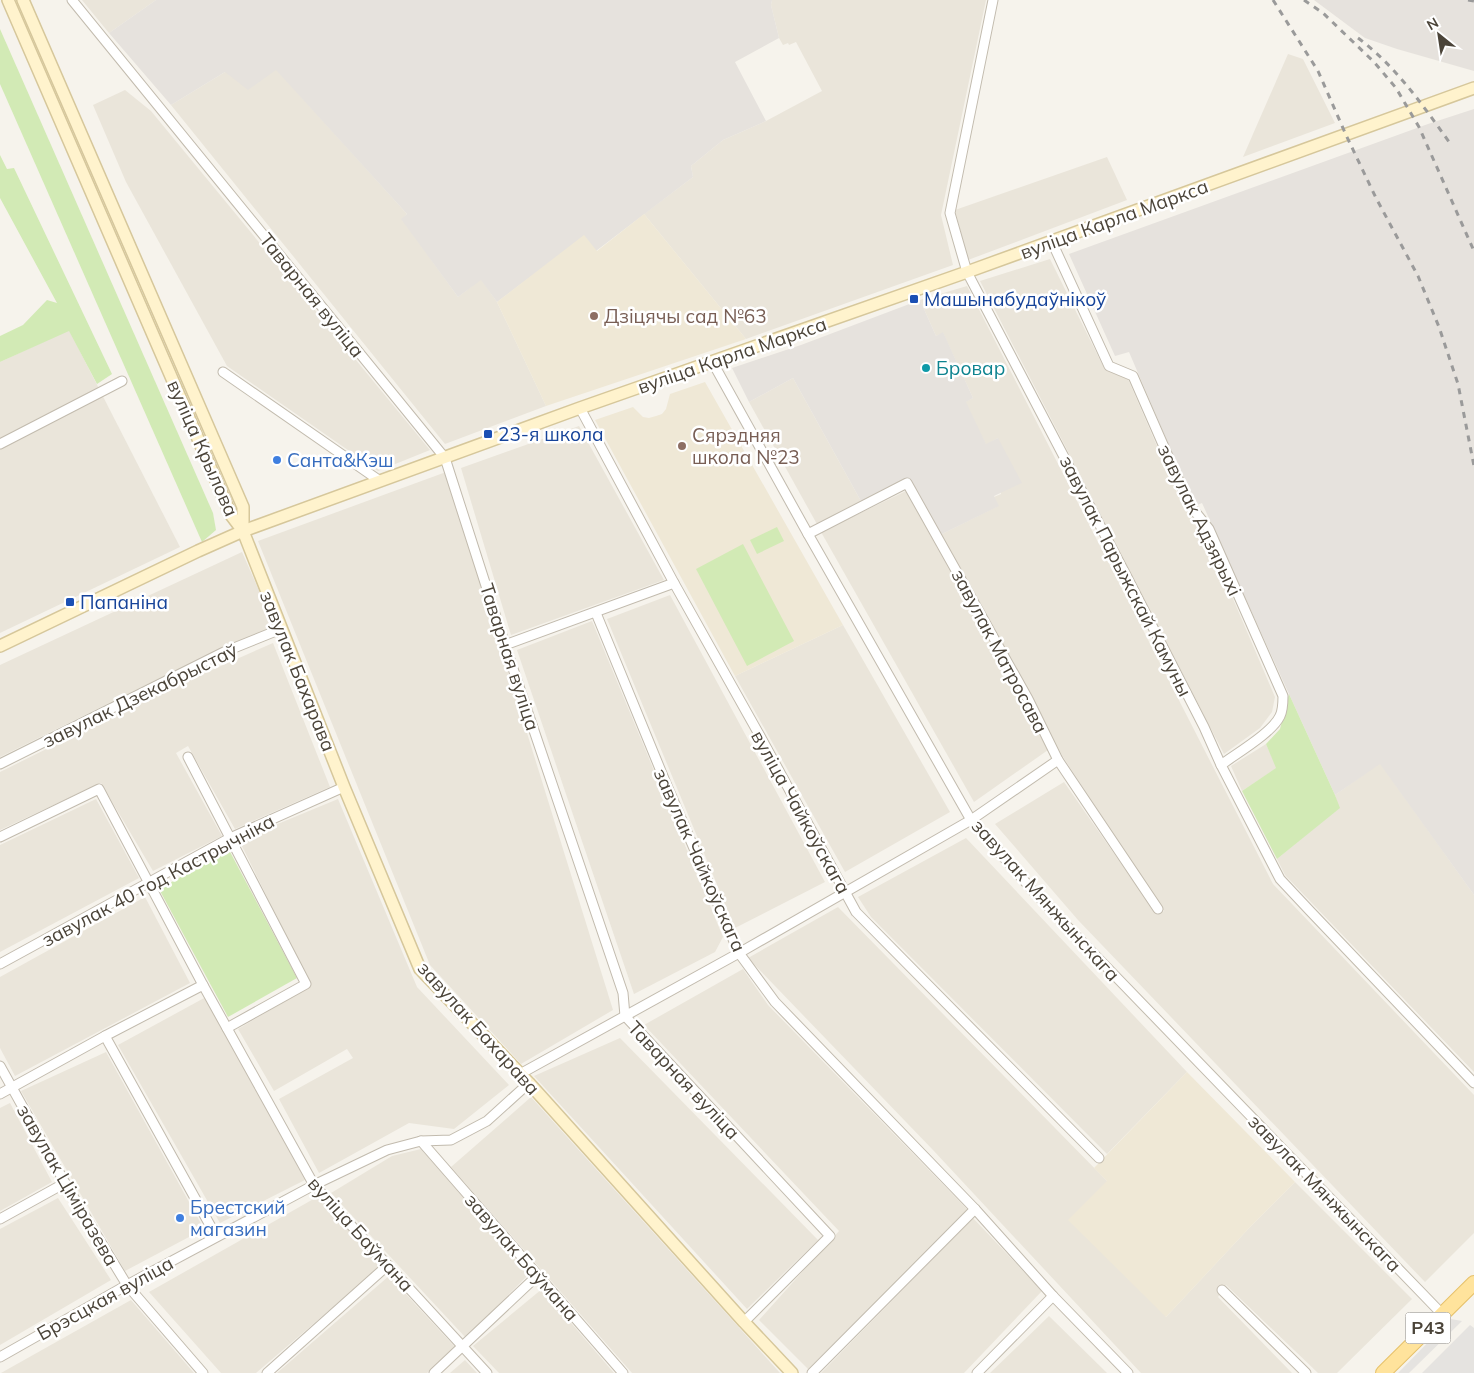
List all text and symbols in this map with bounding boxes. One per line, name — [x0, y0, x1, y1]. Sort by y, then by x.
north arrow — [1414, 10, 1464, 60]
text: N — [1423, 13, 1442, 34]
street label: вуліца Карла Маркса — [1017, 174, 1211, 264]
street label: Таварная вуліца — [254, 228, 370, 362]
place label: Машынабудаўнікоў — [924, 287, 1106, 311]
marker: Машынабудаўнікоў — [908, 293, 920, 305]
place label: Дзіцячы сад №63 — [604, 304, 767, 328]
marker: Дзіцячы сад №63 — [588, 310, 600, 322]
street label: вуліца Карла Маркса — [634, 311, 830, 399]
place label: Бровар — [936, 356, 1005, 380]
marker: Бровар — [920, 362, 932, 374]
street label: вуліца Крылова — [162, 376, 244, 520]
place label: 23-я школа — [498, 422, 604, 446]
place label: Сярэдняя школа №23 — [692, 423, 800, 469]
marker: 23-я школа — [482, 428, 494, 440]
marker: Сярэдняя школа №23 — [676, 440, 688, 452]
street label: завулак Адзярыхі — [1153, 440, 1247, 600]
place label: Санта&Кэш — [287, 448, 394, 472]
street label: завулак Парыжскай Камуны — [1055, 452, 1197, 700]
marker: Санта&Кэш — [271, 454, 283, 466]
street label: завулак Матросава — [947, 565, 1053, 737]
street label: Таварная вуліца — [475, 580, 545, 734]
street label: завулак Бахарава — [255, 587, 341, 755]
place label: Папаніна — [80, 590, 168, 614]
marker: Папаніна — [64, 596, 76, 608]
street label: завулак Дзекабрыстаў — [39, 637, 241, 753]
street label: вуліца Чайкоўскага — [746, 726, 856, 898]
street label: завулак Чайкоўскага — [649, 765, 751, 955]
street label: завулак 40 год Кастрычніка — [38, 808, 278, 952]
street label: завулак Мянжынскага — [967, 814, 1125, 986]
street label: завулак Бахарава — [413, 956, 545, 1100]
street label: Таварная вуліца — [623, 1016, 745, 1144]
street label: завулак Ціміразева — [12, 1100, 124, 1270]
street label: завулак Мянжынскага — [1243, 1109, 1407, 1277]
street label: вуліца Баўмана — [303, 1172, 419, 1296]
street label: завулак Баўмана — [460, 1188, 584, 1326]
place label: Брестский магазин — [190, 1195, 286, 1241]
marker: Брестский магазин — [174, 1212, 186, 1224]
street label: Брэсцкая вуліца — [33, 1251, 177, 1345]
road number: Р43 — [1406, 1312, 1450, 1344]

